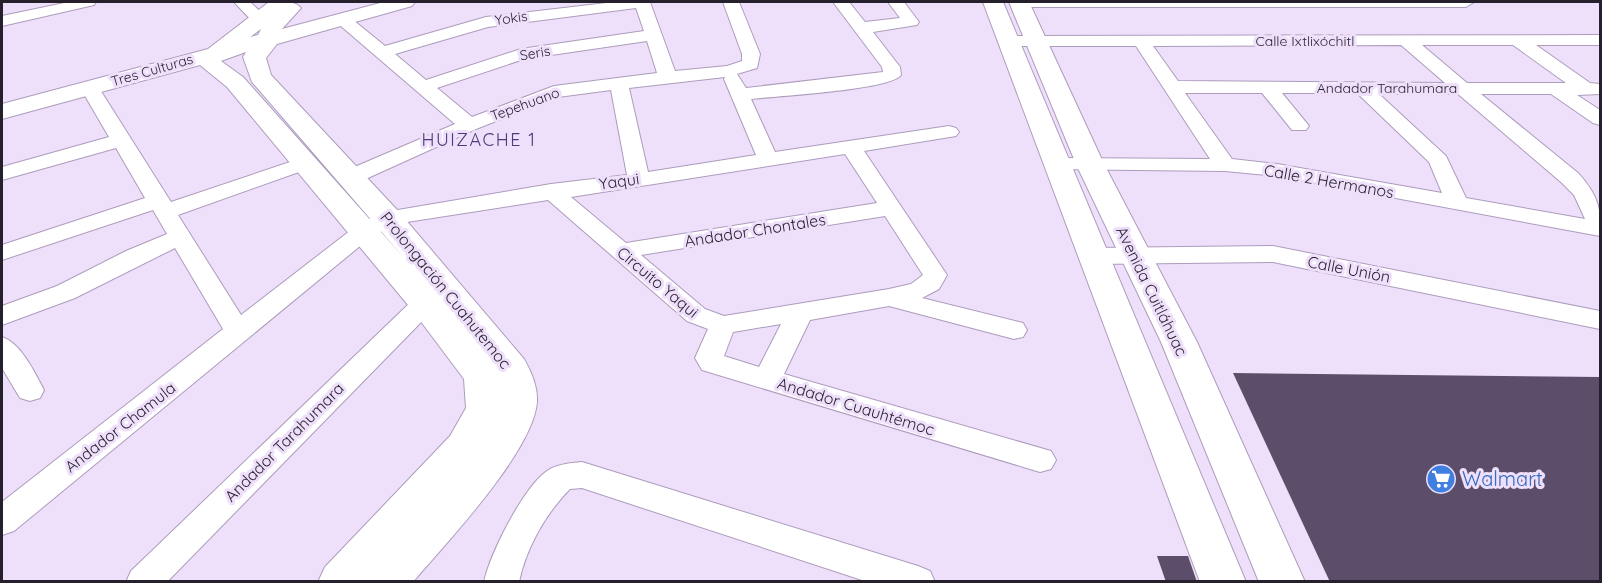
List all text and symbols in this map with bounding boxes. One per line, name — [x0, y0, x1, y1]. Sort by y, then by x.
street label: Yokis — [494, 7, 528, 29]
street label: Calle Ixtlixóchitl — [1256, 32, 1355, 50]
street label: Seris — [518, 41, 552, 65]
street label: Tres Culturas — [109, 50, 195, 90]
street label: Andador Tarahumara — [1317, 79, 1457, 97]
street label: Tepehuano — [488, 83, 562, 125]
district label: HUIZACHE 1 — [422, 128, 536, 151]
street label: Calle 2 Hermanos — [1263, 160, 1395, 202]
street label: Yaqui — [598, 168, 640, 194]
street label: Prolongación Cuahutemoc — [376, 207, 516, 373]
street label: Andador Chontales — [683, 209, 827, 251]
street label: Avenida Cuitláhuac — [1112, 223, 1192, 359]
street label: Circuito Yaqui — [613, 242, 703, 322]
street label: Calle Unión — [1306, 251, 1392, 287]
street label: Andador Cuauhtémoc — [775, 373, 937, 439]
street label: Andador Chamula — [61, 378, 179, 476]
street label: Andador Tarahumara — [220, 378, 348, 506]
supermarket icon: Walmart — [1425, 463, 1457, 495]
place label: Walmart — [1462, 466, 1543, 491]

